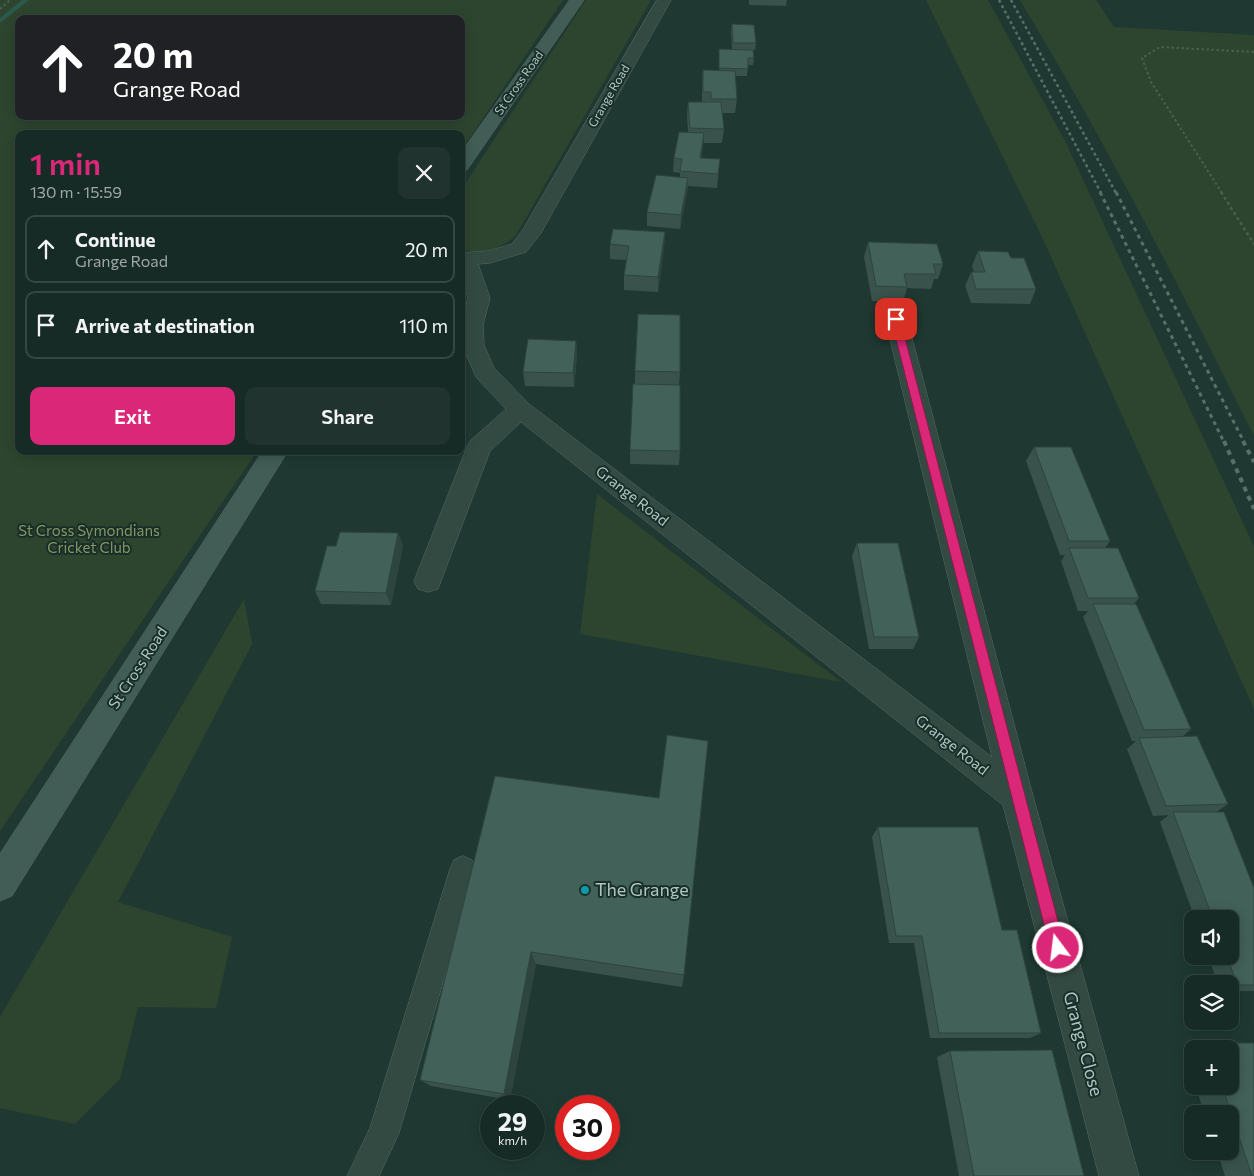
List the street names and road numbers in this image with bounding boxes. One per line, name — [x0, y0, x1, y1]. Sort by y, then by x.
street label: St Cross Road — [491, 48, 546, 117]
street label: Grange Road — [585, 62, 632, 129]
street label: Grange Road — [593, 461, 672, 529]
street label: St Cross Road — [104, 623, 170, 712]
street label: Grange Road — [913, 710, 992, 778]
street label: Grange Close — [1059, 989, 1109, 1099]

